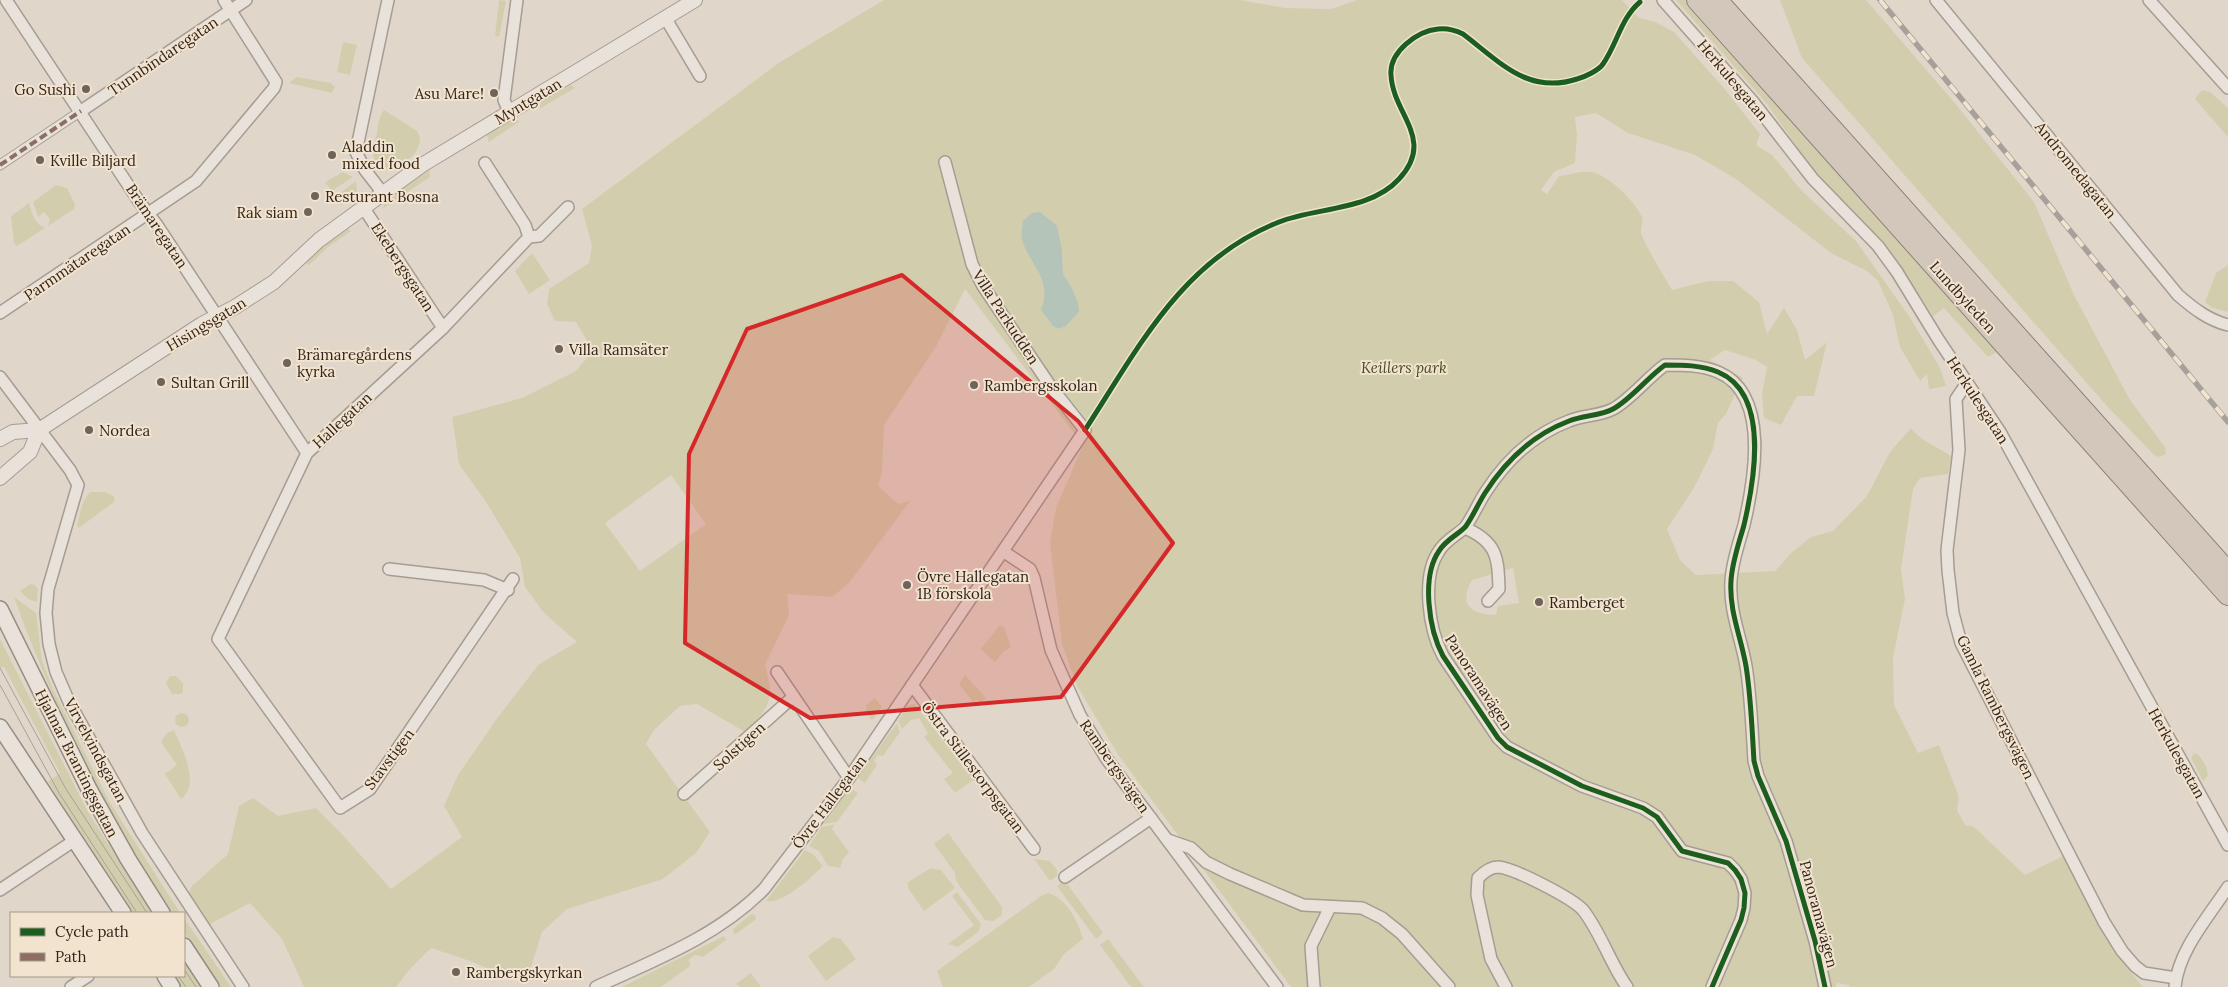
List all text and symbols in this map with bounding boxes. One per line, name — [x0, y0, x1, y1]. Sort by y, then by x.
street label: Tunnbindaregatan — [104, 12, 222, 100]
street label: Herkulesgatan — [1693, 35, 1773, 125]
street label: Myntgatan — [491, 74, 565, 128]
place label: Go Sushi — [14, 80, 76, 99]
marker: Go Sushi — [80, 83, 92, 95]
place label: Asu Mare! — [414, 84, 484, 103]
marker: Asu Mare! — [488, 87, 500, 99]
street label: Andromedagatan — [2030, 117, 2121, 222]
place label: Aladdin mixed food — [341, 137, 420, 173]
marker: Aladdin mixed food — [326, 149, 338, 161]
place label: Kville Biljard — [50, 151, 136, 170]
marker: Kville Biljard — [34, 154, 46, 166]
street label: Brämaregatan — [122, 180, 192, 272]
place label: Resturant Bosna — [325, 187, 439, 206]
marker: Resturant Bosna — [309, 190, 321, 202]
place label: Rak siam — [237, 203, 298, 222]
marker: Rak siam — [302, 206, 314, 218]
street label: Parmmätaregatan — [20, 219, 134, 305]
street label: Ekebergsgatan — [367, 219, 439, 315]
street label: Lundbyleden — [1926, 257, 2000, 337]
street label: Villa Parkudden — [968, 265, 1044, 368]
street label: Hisingsgatan — [163, 293, 249, 355]
place label: Villa Ramsäter — [568, 340, 669, 359]
marker: Villa Ramsäter — [553, 343, 565, 355]
place label: Brämaregårdens kyrka — [297, 345, 412, 381]
street label: Herkulesgatan — [1943, 353, 2013, 447]
marker: Brämaregårdens kyrka — [281, 357, 293, 369]
park label: Keillers park — [1361, 358, 1447, 377]
place label: Sultan Grill — [171, 373, 249, 392]
marker: Sultan Grill — [155, 376, 167, 388]
place label: Rambergsskolan — [984, 376, 1098, 395]
marker: Rambergsskolan — [968, 379, 980, 391]
street label: Hallegatan — [308, 388, 376, 452]
place label: Nordea — [99, 421, 151, 440]
marker: Nordea — [83, 424, 95, 436]
place label: Övre Hallegatan 1B förskola — [917, 567, 1029, 603]
marker: Övre Hallegatan 1B förskola — [901, 579, 913, 591]
place label: Ramberget — [1549, 593, 1625, 612]
marker: Ramberget — [1533, 596, 1545, 608]
street label: Panoramavägen — [1441, 631, 1517, 733]
street label: Gamla Rambergsvägen — [1953, 632, 2039, 782]
street label: Hjalmar Brantingsgatan — [31, 686, 123, 840]
street label: Virvelvindsgatan — [60, 694, 131, 805]
street label: Östra Stillestorpsgatan — [917, 697, 1029, 837]
street label: Herkulesgatan — [2144, 704, 2210, 802]
street label: Rambergsvägen — [1076, 716, 1154, 816]
street label: Solstigen — [709, 718, 769, 774]
street label: Stavstigen — [360, 725, 418, 793]
street label: Övre Hallegatan — [788, 751, 870, 853]
street label: Panoramavägen — [1796, 858, 1842, 970]
legend — [10, 912, 185, 977]
text: Cycle path — [55, 922, 129, 941]
text: Path — [55, 947, 86, 966]
place label: Rambergskyrkan — [466, 963, 582, 982]
marker: Rambergskyrkan — [450, 966, 462, 978]

